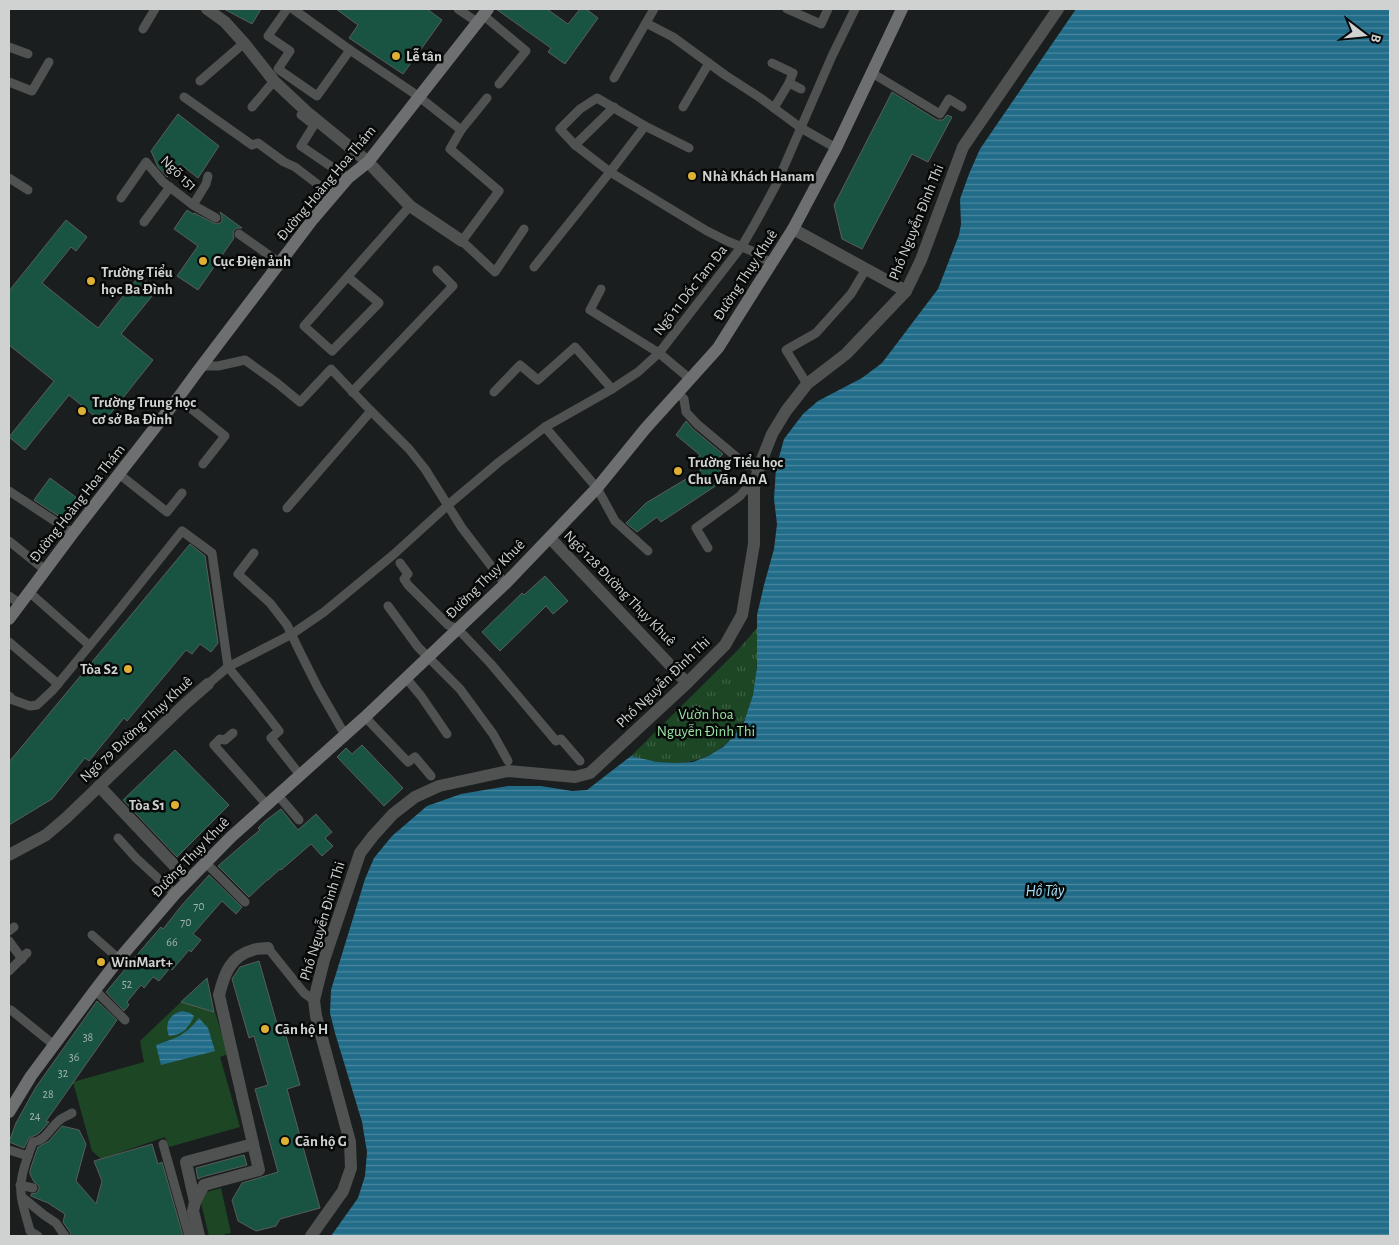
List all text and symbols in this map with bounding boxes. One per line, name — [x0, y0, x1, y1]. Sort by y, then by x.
north arrow — [1339, 10, 1389, 60]
text: B — [1368, 32, 1383, 44]
place label: Lễ tân — [406, 48, 442, 64]
marker: Lễ tân — [390, 50, 402, 62]
street label: Đường Hoàng Hoa Thám — [274, 123, 379, 244]
street label: Ngõ 151 — [158, 153, 200, 194]
street label: Phố Nguyễn Đình Thi — [885, 162, 947, 282]
place label: Nhà Khách Hanam — [702, 169, 815, 184]
marker: Nhà Khách Hanam — [686, 170, 698, 182]
street label: Đường Thụy Khuê — [711, 227, 780, 323]
street label: Ngõ 11 Dốc Tam Đa — [651, 242, 730, 338]
place label: Cục Điện ảnh — [213, 254, 291, 269]
marker: Cục Điện ảnh — [197, 255, 209, 267]
place label: Trường Tiểu học Ba Đình — [101, 264, 173, 297]
marker: Trường Tiểu học Ba Đình — [85, 275, 97, 287]
place label: Trường Trung học cơ sở Ba Đình — [92, 395, 196, 427]
marker: Trường Trung học cơ sở Ba Đình — [76, 405, 88, 417]
street label: Đường Hoàng Hoa Thám — [27, 442, 128, 565]
place label: Trường Tiểu học Chu Văn An A — [688, 454, 783, 487]
marker: Trường Tiểu học Chu Văn An A — [672, 465, 684, 477]
street label: Ngõ 128 Đường Thụy Khuê — [561, 528, 678, 649]
street label: Đường Thụy Khuê — [443, 537, 528, 622]
street label: Phố Nguyễn Đình Thi — [613, 633, 713, 731]
place label: Tòa S2 — [80, 662, 118, 677]
marker: Tòa S2 — [122, 663, 134, 675]
street label: Ngõ 79 Đường Thụy Khuê — [77, 673, 196, 785]
park label: Vườn hoa Nguyễn Đình Thi — [657, 707, 755, 739]
place label: Tòa S1 — [129, 798, 165, 813]
marker: Tòa S1 — [169, 799, 181, 811]
street label: Đường Thụy Khuê — [149, 814, 232, 900]
street label: Phố Nguyễn Đình Thi — [296, 860, 348, 982]
water label: Hồ Tây — [1026, 883, 1065, 899]
house number: 70 — [193, 900, 205, 912]
house number: 70 — [180, 916, 192, 928]
house number: 66 — [166, 936, 178, 948]
place label: WinMart+ — [111, 955, 173, 970]
marker: WinMart+ — [95, 956, 107, 968]
house number: 52 — [122, 978, 133, 990]
place label: Căn hộ H — [275, 1022, 328, 1037]
marker: Căn hộ H — [259, 1023, 271, 1035]
house number: 38 — [83, 1031, 94, 1043]
house number: 36 — [69, 1051, 80, 1063]
house number: 32 — [58, 1067, 69, 1079]
house number: 28 — [42, 1088, 54, 1100]
house number: 24 — [29, 1110, 41, 1122]
place label: Căn hộ G — [295, 1134, 347, 1149]
marker: Căn hộ G — [279, 1135, 291, 1147]

